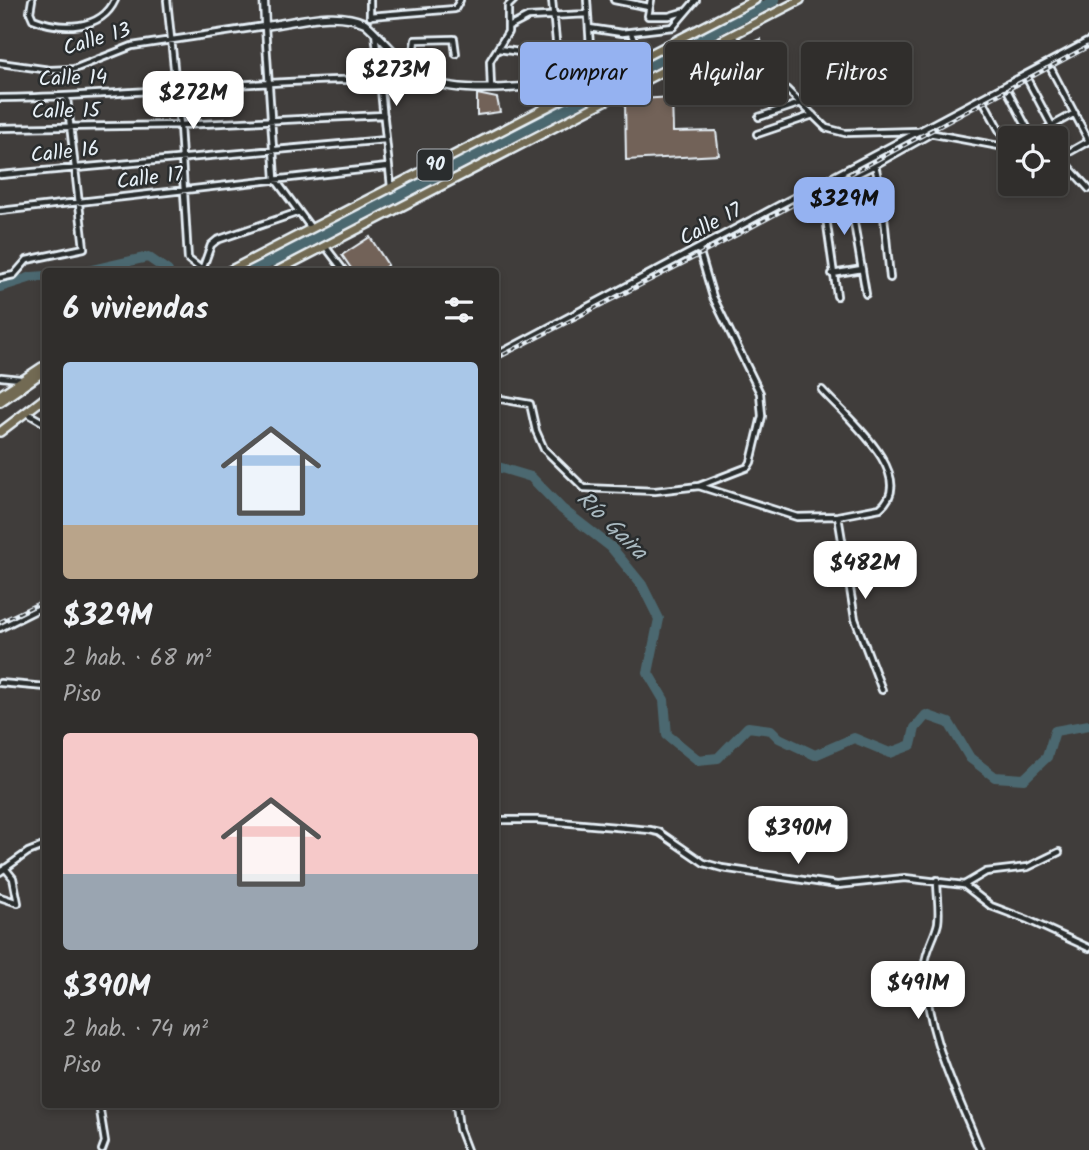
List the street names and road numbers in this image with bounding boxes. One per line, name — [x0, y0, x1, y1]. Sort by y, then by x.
street label: Calle 13 — [59, 14, 135, 66]
street label: Calle 14 — [38, 61, 108, 97]
street label: Calle 15 — [31, 95, 102, 129]
street label: Calle 16 — [29, 133, 101, 173]
road number: 90 — [418, 150, 452, 181]
street label: Calle 17 — [115, 158, 186, 199]
street label: Calle 17 — [674, 194, 749, 255]

